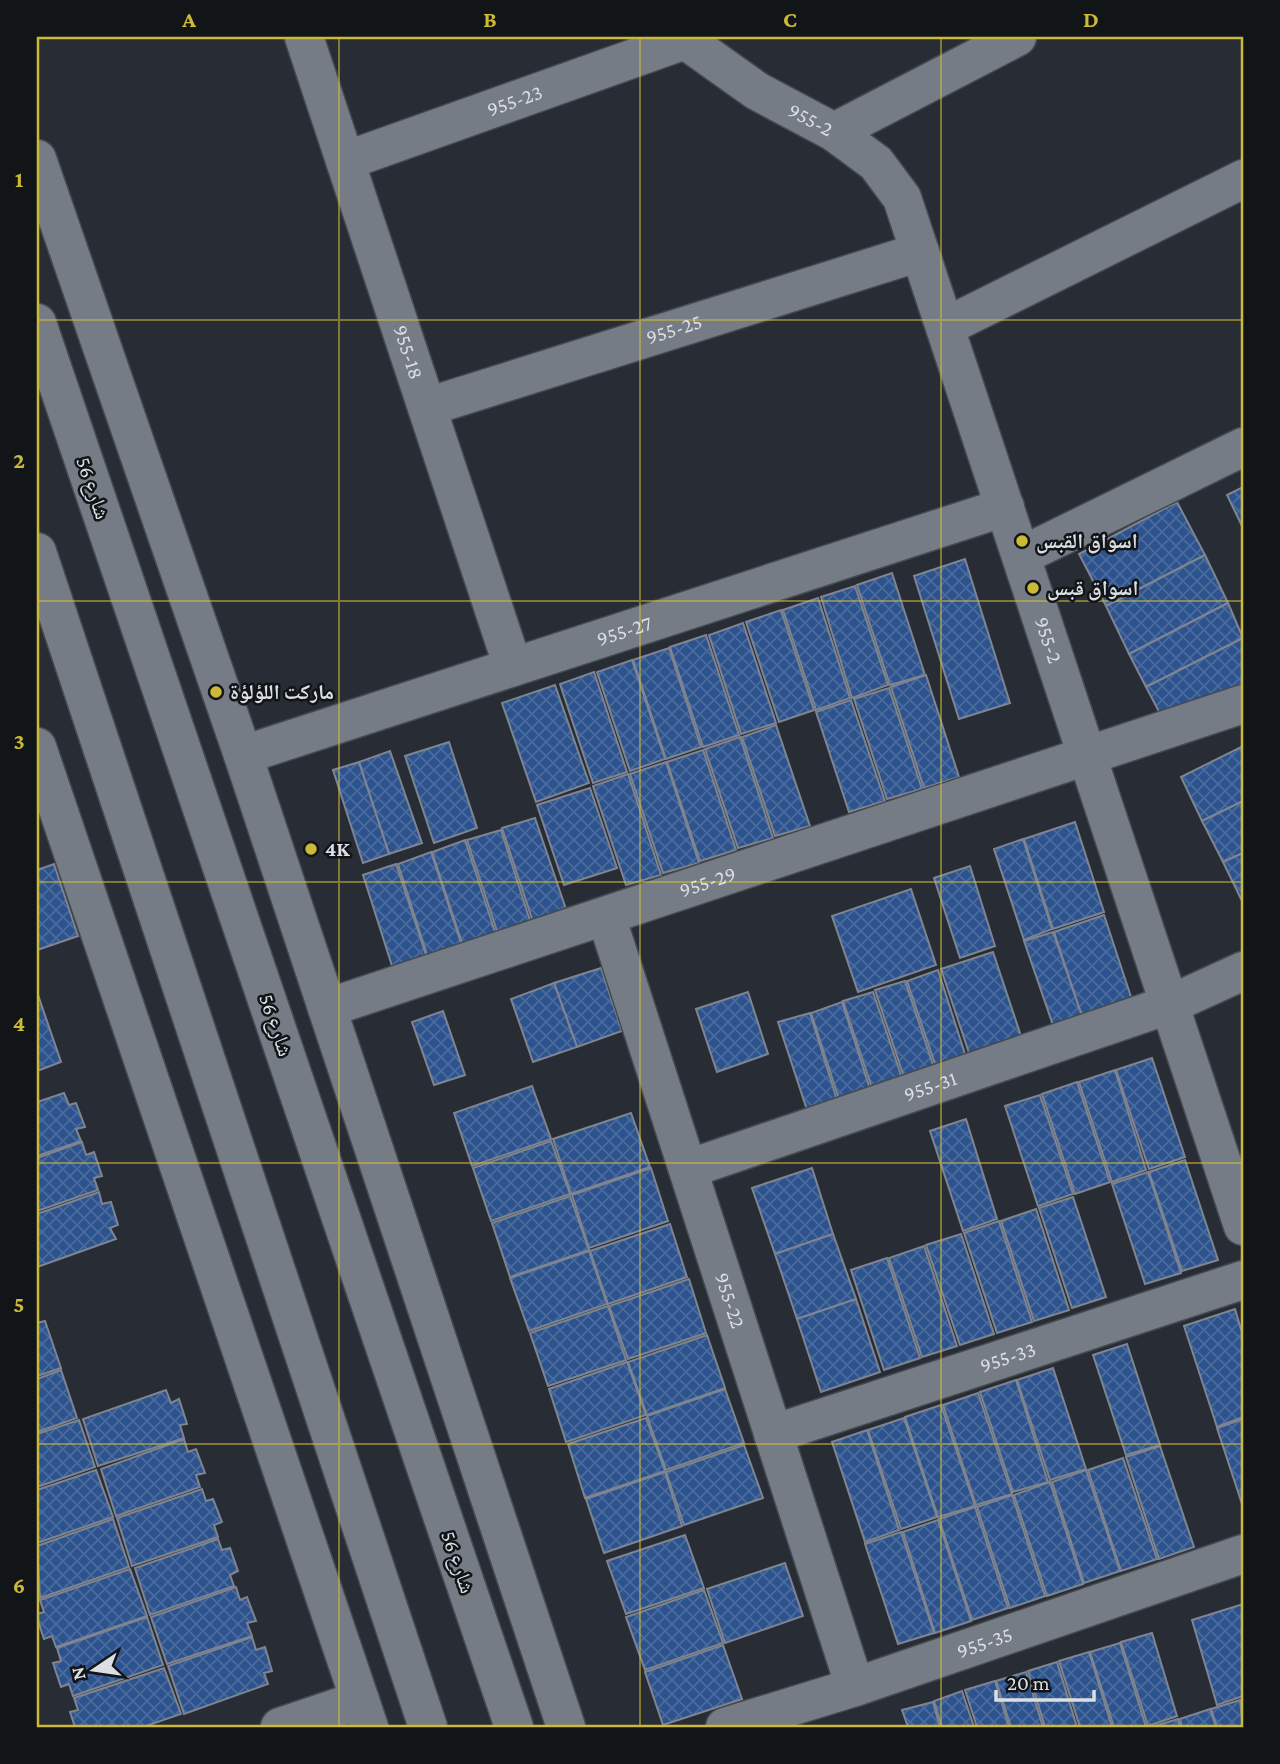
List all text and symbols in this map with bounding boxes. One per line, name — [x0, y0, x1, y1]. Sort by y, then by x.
text: A — [181, 6, 196, 32]
text: B — [483, 6, 497, 32]
text: C — [783, 6, 797, 32]
text: D — [1083, 6, 1099, 32]
street label: 955-23 — [484, 80, 546, 122]
street label: 955-2 — [784, 98, 837, 141]
text: 1 — [15, 166, 24, 192]
street label: 955-25 — [643, 309, 705, 349]
street label: 955-18 — [388, 322, 429, 382]
text: 2 — [13, 447, 25, 473]
street label: شارع 56 — [70, 454, 115, 523]
place label: اسواق القبس — [1036, 529, 1138, 554]
marker: اسواق القبس — [1014, 533, 1030, 549]
place label: اسواق قبس — [1047, 576, 1139, 601]
marker: اسواق قبس — [1025, 580, 1041, 596]
street label: 955-27 — [594, 611, 655, 651]
street label: 955-2 — [1030, 614, 1067, 666]
place label: ماركت اللؤلؤة — [230, 680, 334, 704]
marker: ماركت اللؤلؤة — [208, 684, 224, 700]
text: 3 — [13, 728, 25, 754]
place label: 4K — [325, 837, 350, 861]
marker: 4K — [303, 841, 319, 857]
street label: 955-29 — [676, 861, 739, 902]
street label: شارع 56 — [253, 991, 298, 1060]
text: 4 — [13, 1010, 25, 1036]
street label: 955-31 — [901, 1066, 960, 1106]
street label: 955-22 — [710, 1269, 750, 1331]
text: 5 — [13, 1291, 25, 1317]
street label: 955-33 — [977, 1337, 1039, 1377]
street label: شارع 56 — [435, 1528, 480, 1597]
text: 6 — [13, 1572, 25, 1598]
street label: 955-35 — [954, 1622, 1016, 1663]
north arrow — [60, 1634, 130, 1704]
scale bar — [996, 1659, 1094, 1703]
text: N — [66, 1665, 90, 1682]
text: 20 m — [1007, 1671, 1050, 1695]

